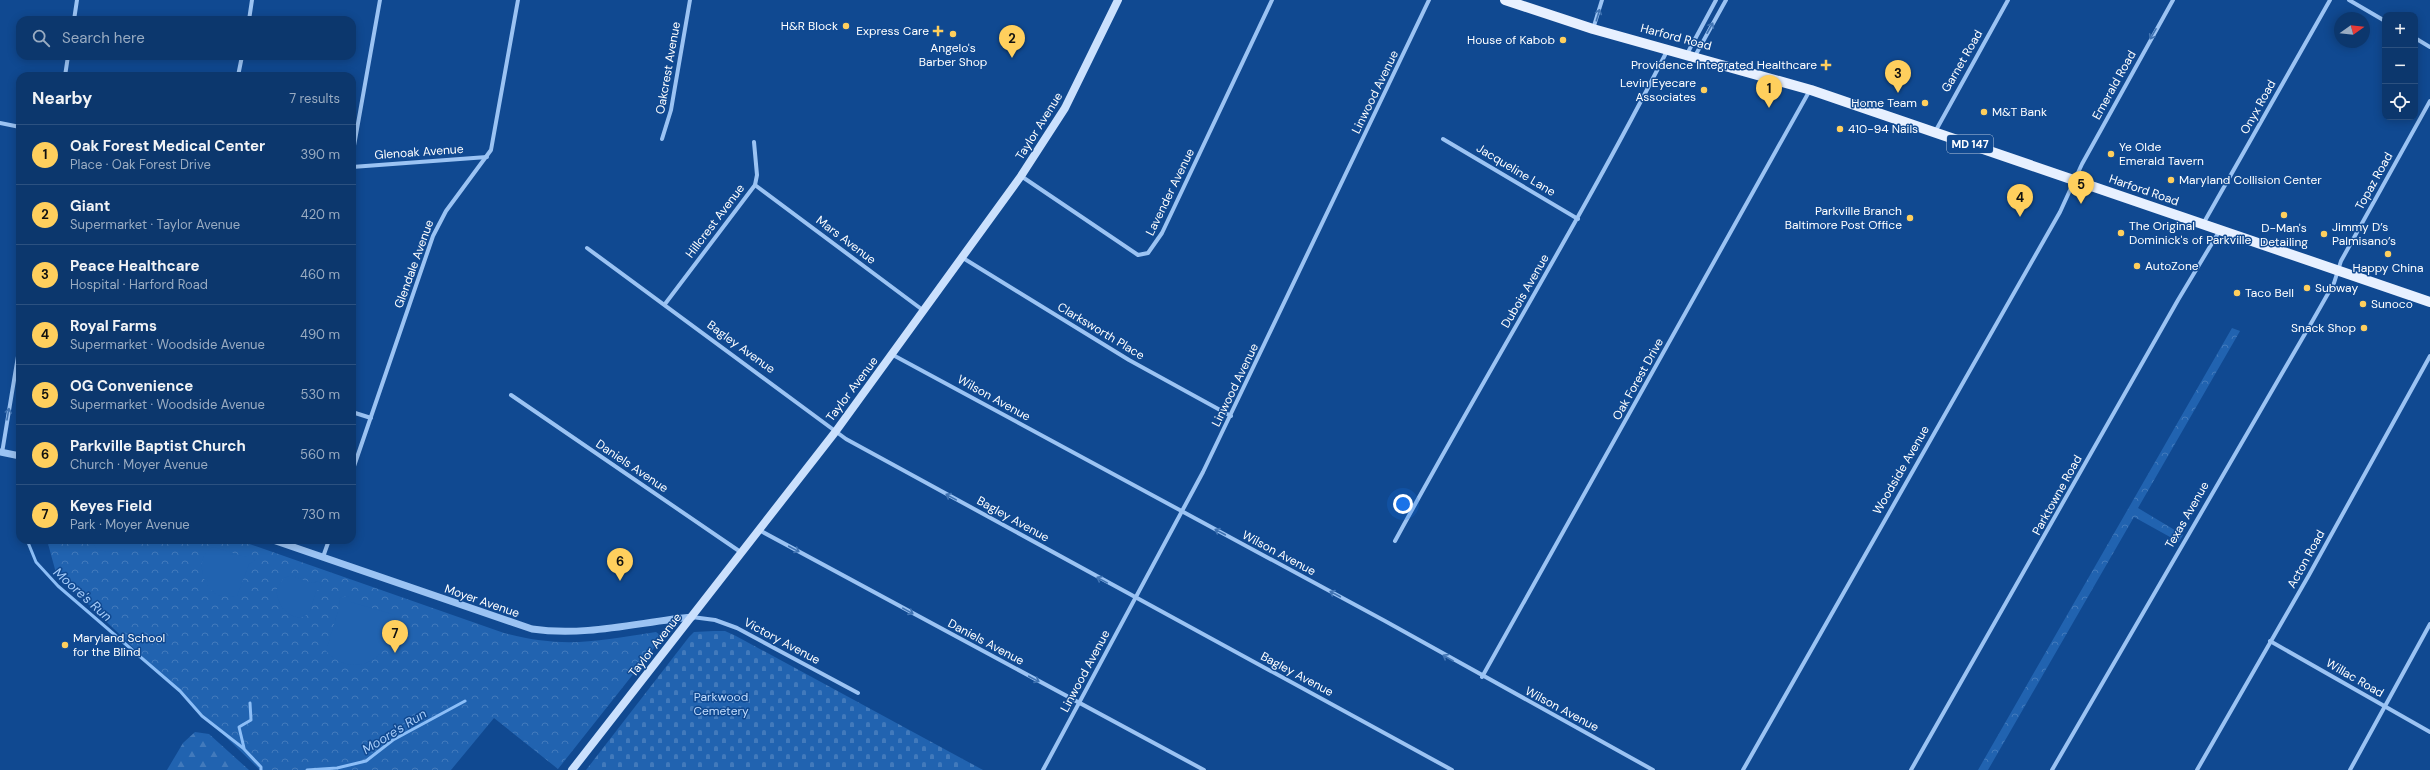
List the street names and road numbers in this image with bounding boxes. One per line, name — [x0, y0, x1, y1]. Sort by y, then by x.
street label: Oakcrest Avenue — [652, 20, 684, 116]
street label: Harford Road — [1639, 20, 1713, 54]
street label: Garnet Road — [1938, 27, 1986, 95]
street label: Linwood Avenue — [1348, 48, 1402, 136]
street label: Emerald Road — [2088, 48, 2140, 122]
street label: Onyx Road — [2237, 77, 2279, 137]
street label: Taylor Avenue — [1012, 89, 1066, 163]
road number: MD 147 — [1947, 135, 1993, 153]
street label: Jacqueline Lane — [1473, 140, 1559, 200]
street label: Glenoak Avenue — [374, 141, 464, 163]
street label: Lavender Avenue — [1142, 146, 1198, 238]
street label: Topaz Road — [2352, 149, 2396, 213]
street label: Harford Road — [2107, 171, 2181, 209]
street label: Hillcrest Avenue — [682, 181, 748, 261]
street label: Mars Avenue — [813, 212, 879, 268]
street label: Glendale Avenue — [391, 217, 437, 310]
street label: Dubois Avenue — [1497, 251, 1553, 331]
street label: Clarksworth Place — [1055, 299, 1148, 363]
street label: Bagley Avenue — [704, 317, 778, 377]
street label: Oak Forest Drive — [1609, 335, 1667, 423]
street label: Linwood Avenue — [1208, 341, 1262, 429]
street label: Taylor Avenue — [822, 353, 882, 425]
street label: Wilson Avenue — [955, 371, 1034, 425]
street label: Woodside Avenue — [1869, 423, 1933, 517]
street label: Daniels Avenue — [593, 436, 671, 496]
street label: Parktowne Road — [2028, 452, 2086, 538]
street label: Texas Avenue — [2161, 479, 2213, 551]
street label: Bagley Avenue — [974, 493, 1052, 546]
street label: Wilson Avenue — [1239, 527, 1319, 579]
street label: Acton Road — [2283, 527, 2329, 591]
street label: Moyer Avenue — [442, 581, 522, 621]
street label: Taylor Avenue — [625, 610, 685, 680]
street label: Victory Avenue — [741, 614, 823, 668]
street label: Daniels Avenue — [945, 615, 1027, 669]
street label: Linwood Avenue — [1057, 627, 1113, 715]
street label: Bagley Avenue — [1258, 648, 1336, 700]
street label: Willac Road — [2323, 655, 2387, 701]
street label: Wilson Avenue — [1522, 683, 1602, 735]

